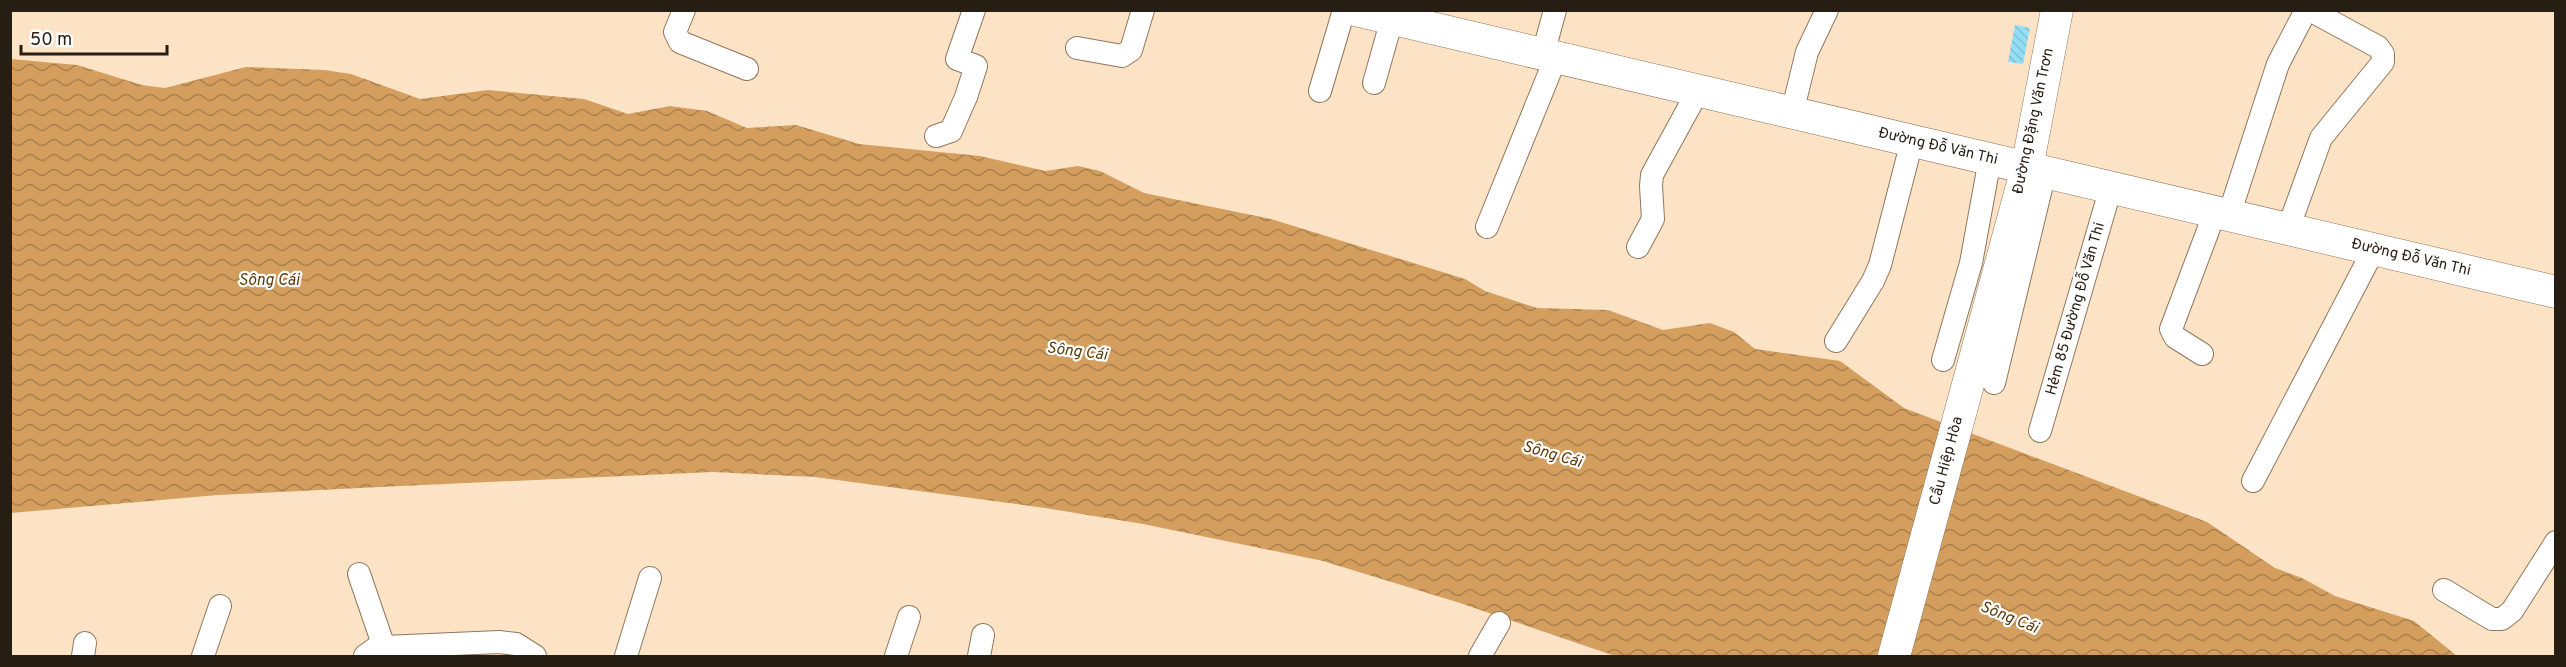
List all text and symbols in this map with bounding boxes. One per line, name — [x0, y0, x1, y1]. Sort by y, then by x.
scale bar — [21, 18, 166, 56]
text: 50 m — [30, 29, 72, 52]
street label: Đường Đặng Văn Trơn — [2009, 46, 2059, 196]
street label: Đường Đỗ Văn Thi — [1876, 122, 2000, 170]
street label: Hẻm 85 Đường Đỗ Văn Thi — [2040, 220, 2110, 398]
street label: Đường Đỗ Văn Thi — [2349, 233, 2473, 281]
water label: Sông Cái — [239, 271, 300, 291]
water label: Sông Cái — [1046, 338, 1109, 366]
street label: Cầu Hiệp Hòa — [1925, 414, 1968, 507]
water label: Sông Cái — [1520, 437, 1585, 473]
water label: Sông Cái — [1977, 597, 2042, 639]

